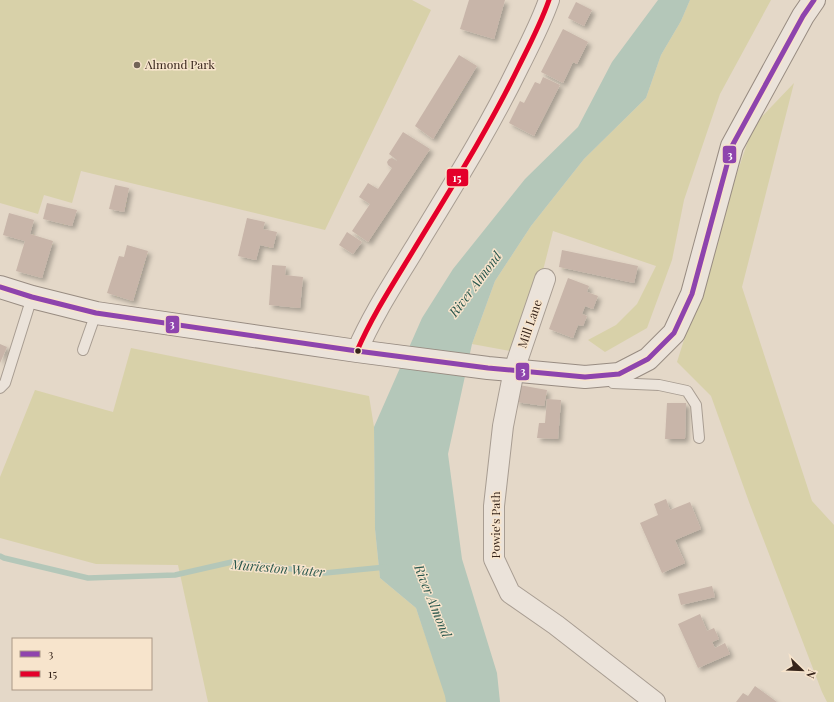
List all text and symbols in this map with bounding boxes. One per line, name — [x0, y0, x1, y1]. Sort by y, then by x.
place label: Almond Park — [144, 56, 215, 72]
marker: Almond Park — [132, 60, 142, 70]
line badge: 3 — [722, 145, 737, 164]
text: 3 — [727, 147, 733, 162]
line badge: 15 — [446, 168, 469, 187]
text: 15 — [452, 170, 462, 185]
water label: River Almond — [444, 247, 505, 320]
street label: Mill Lane — [513, 297, 545, 350]
line badge: 3 — [165, 315, 180, 334]
text: 3 — [169, 316, 175, 331]
unlabelled marker — [353, 346, 363, 356]
line badge: 3 — [515, 362, 530, 381]
text: 3 — [520, 363, 526, 378]
street label: Powie's Path — [487, 492, 503, 558]
water label: Murieston Water — [230, 555, 326, 580]
water label: River Almond — [411, 561, 456, 641]
legend — [12, 638, 152, 690]
text: 3 — [48, 645, 53, 661]
north arrow — [782, 650, 822, 690]
text: 15 — [48, 665, 57, 681]
text: N — [803, 668, 820, 681]

